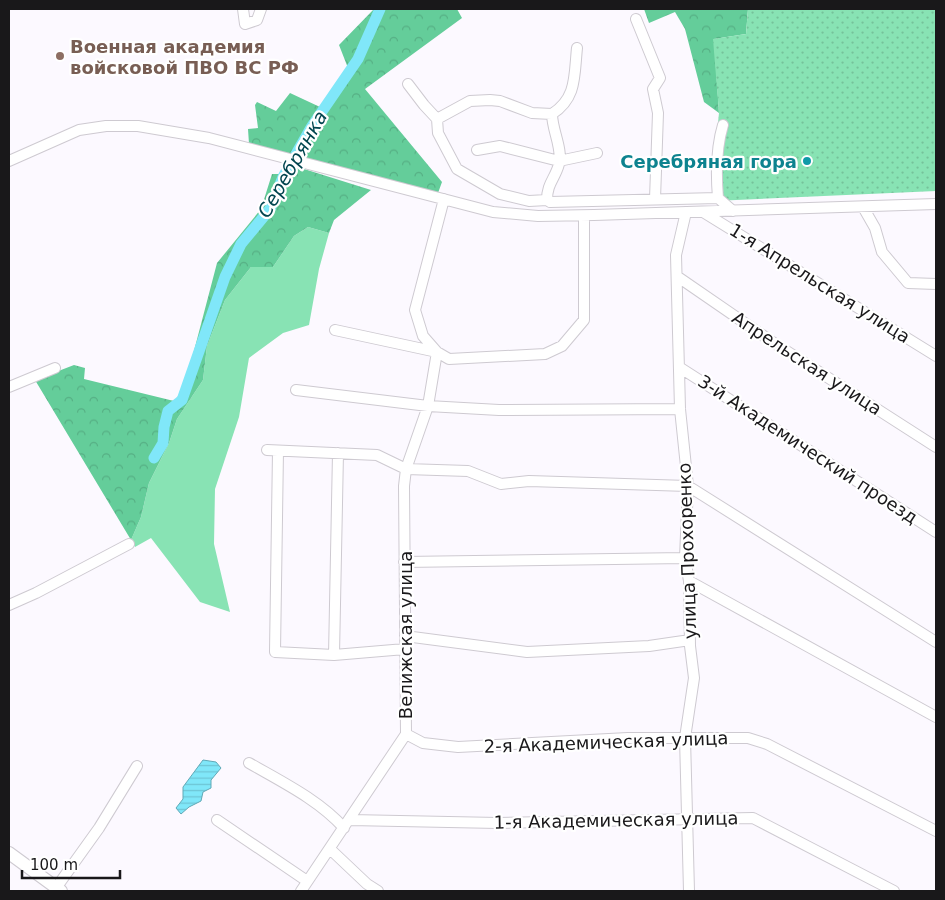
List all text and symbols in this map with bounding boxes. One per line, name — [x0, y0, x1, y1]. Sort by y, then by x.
place label: Военная академия войсковой ПВО ВС РФ — [70, 36, 299, 78]
marker: Военная академия войсковой ПВО ВС РФ — [54, 50, 66, 62]
water label: Серебрянка — [253, 107, 331, 221]
place label: Серебряная гора — [620, 151, 797, 172]
marker: Серебряная гора — [801, 155, 813, 167]
street label: 1-я Апрельская улица — [726, 219, 914, 347]
street label: Апрельская улица — [728, 307, 886, 419]
street label: 3-й Академический проезд — [694, 370, 922, 528]
street label: улица Прохоренко — [673, 462, 701, 640]
street label: Велижская улица — [395, 551, 416, 719]
street label: 2-я Академическая улица — [483, 727, 729, 757]
street label: 1-я Академическая улица — [493, 807, 739, 833]
scale bar — [22, 848, 120, 880]
text: 100 m — [30, 856, 78, 874]

